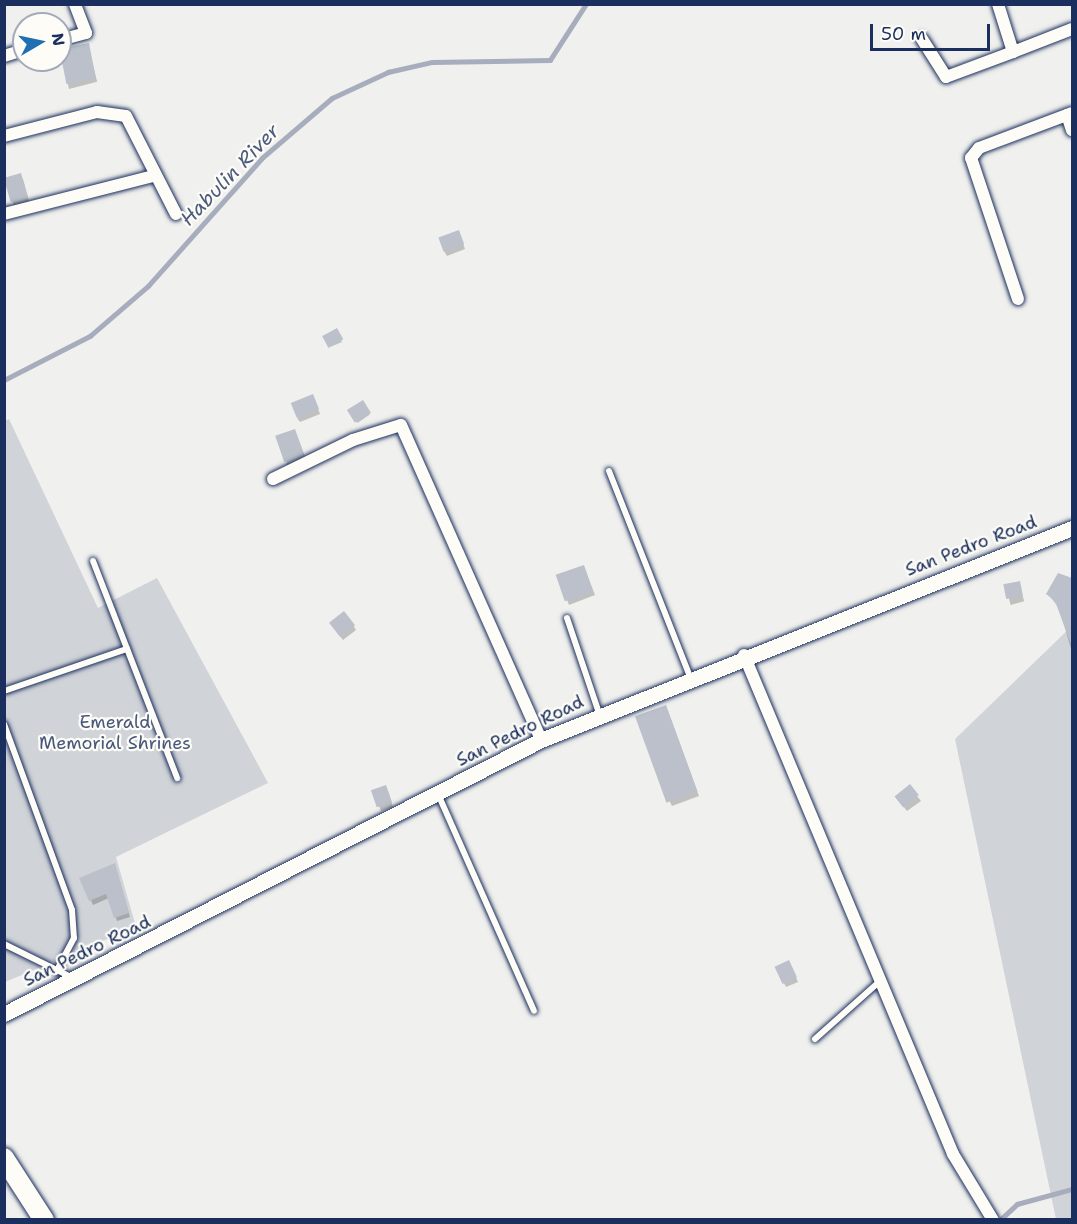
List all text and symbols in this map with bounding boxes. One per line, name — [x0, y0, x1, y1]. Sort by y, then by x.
north arrow — [12, 12, 72, 72]
scale bar — [873, 12, 993, 50]
text: 50 m — [881, 22, 926, 46]
text: N — [47, 32, 70, 47]
water label: Habulin River — [175, 119, 285, 231]
street label: San Pedro Road — [902, 511, 1040, 581]
street label: San Pedro Road — [453, 691, 587, 771]
park label: Emerald Memorial Shrines — [39, 712, 191, 754]
street label: San Pedro Road — [20, 911, 154, 991]

